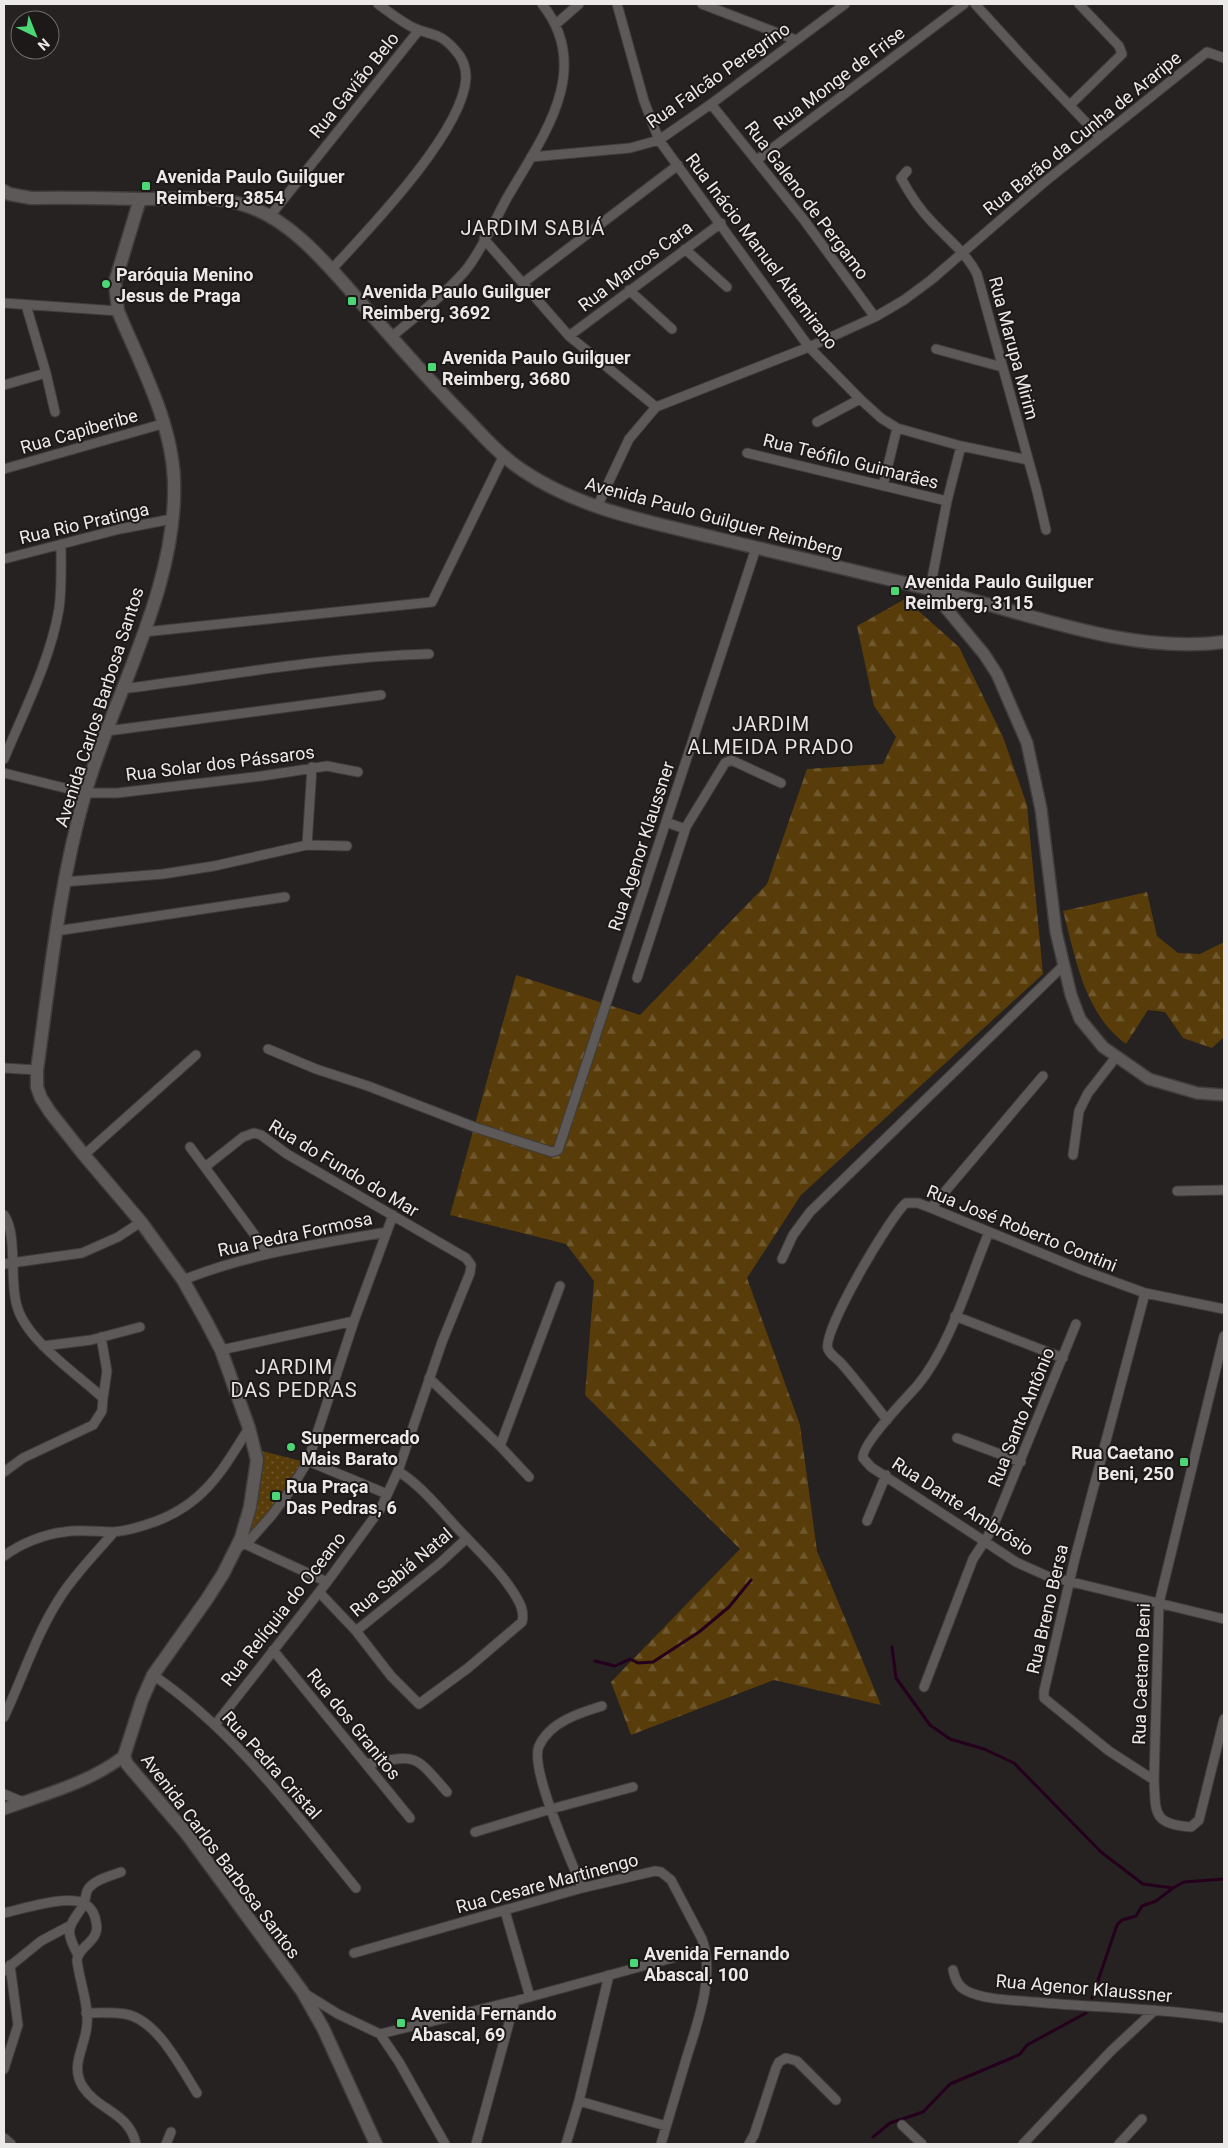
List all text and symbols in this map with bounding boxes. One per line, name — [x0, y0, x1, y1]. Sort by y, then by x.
north arrow — [10, 10, 60, 60]
street label: Rua Falcão Peregrino — [642, 18, 794, 132]
street label: Rua Monge de Frise — [769, 22, 909, 134]
street label: Rua Gavião Belo — [305, 28, 403, 142]
text: N — [35, 35, 53, 54]
street label: Rua Barão da Cunha de Araripe — [979, 47, 1185, 219]
street label: Rua Galeno de Pergamo — [741, 117, 873, 283]
street label: Rua Inácio Manuel Altamirano — [681, 149, 843, 353]
place label: Avenida Paulo Guilguer Reimberg, 3854 — [156, 166, 345, 208]
marker: Avenida Paulo Guilguer Reimberg, 3854 — [140, 180, 152, 192]
district label: JARDIM SABIÁ — [460, 216, 606, 240]
street label: Rua Marcos Cara — [574, 216, 696, 316]
place label: Paróquia Menino Jesus de Praga — [116, 264, 253, 306]
street label: Rua Marupa Mirim — [985, 274, 1043, 422]
marker: Paróquia Menino Jesus de Praga — [100, 278, 112, 290]
place label: Avenida Paulo Guilguer Reimberg, 3692 — [362, 281, 551, 323]
marker: Avenida Paulo Guilguer Reimberg, 3692 — [346, 295, 358, 307]
place label: Avenida Paulo Guilguer Reimberg, 3680 — [442, 347, 631, 389]
marker: Avenida Paulo Guilguer Reimberg, 3680 — [426, 361, 438, 373]
street label: Rua Capiberibe — [18, 404, 140, 458]
street label: Rua Teófilo Guimarães — [761, 429, 941, 493]
street label: Avenida Paulo Guilguer Reimberg — [583, 472, 845, 562]
street label: Rua Rio Pratinga — [17, 498, 151, 548]
place label: Avenida Paulo Guilguer Reimberg, 3115 — [905, 571, 1094, 613]
street label: Avenida Carlos Barbosa Santos — [50, 584, 148, 830]
marker: Avenida Paulo Guilguer Reimberg, 3115 — [889, 585, 901, 597]
district label: JARDIM ALMEIDA PRADO — [688, 712, 854, 759]
street label: Rua Solar dos Pássaros — [124, 741, 316, 785]
street label: Rua Agenor Klaussner — [604, 759, 678, 933]
street label: Rua do Fundo do Mar — [265, 1115, 423, 1221]
street label: Rua José Roberto Contini — [924, 1180, 1120, 1276]
street label: Rua Pedra Formosa — [216, 1207, 374, 1261]
street label: Rua Santo Antônio — [983, 1344, 1059, 1490]
district label: JARDIM DAS PEDRAS — [230, 1355, 358, 1402]
place label: Supermercado Mais Barato — [301, 1427, 420, 1469]
marker: Supermercado Mais Barato — [285, 1441, 297, 1453]
place label: Rua Caetano Beni, 250 — [1071, 1442, 1174, 1484]
street label: Rua Dante Ambrósio — [888, 1452, 1038, 1560]
marker: Rua Caetano Beni, 250 — [1178, 1456, 1190, 1468]
place label: Rua Praça Das Pedras, 6 — [286, 1476, 397, 1518]
marker: Rua Praça Das Pedras, 6 — [270, 1490, 282, 1502]
street label: Rua Sabiá Natal — [346, 1523, 456, 1621]
street label: Rua Relíquia do Oceano — [216, 1528, 350, 1690]
street label: Rua Breno Bersa — [1022, 1542, 1072, 1676]
street label: Rua Caetano Beni — [1128, 1603, 1154, 1745]
street label: Rua dos Granitos — [303, 1664, 405, 1784]
street label: Rua Pedra Cristal — [218, 1707, 326, 1823]
street label: Avenida Carlos Barbosa Santos — [137, 1749, 305, 1963]
street label: Rua Cesare Martinengo — [454, 1849, 640, 1917]
place label: Avenida Fernando Abascal, 100 — [644, 1943, 790, 1985]
marker: Avenida Fernando Abascal, 100 — [628, 1957, 640, 1969]
street label: Rua Agenor Klaussner — [995, 1970, 1173, 2006]
place label: Avenida Fernando Abascal, 69 — [411, 2003, 557, 2045]
marker: Avenida Fernando Abascal, 69 — [395, 2017, 407, 2029]

